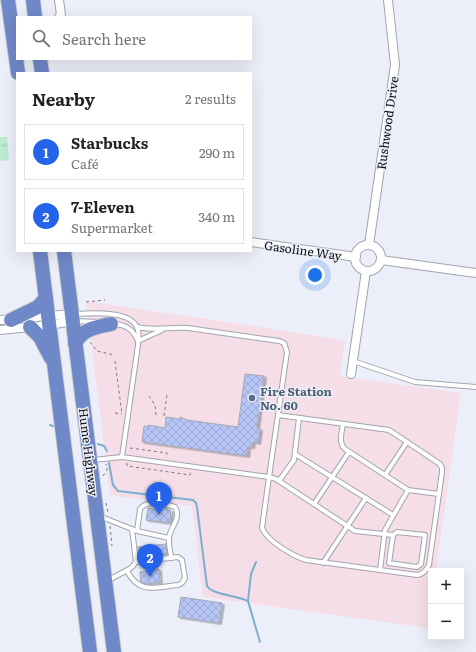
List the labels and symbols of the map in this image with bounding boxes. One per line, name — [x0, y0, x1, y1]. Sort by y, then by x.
street label: Rushwood Drive — [372, 75, 402, 171]
street label: Gasoline Way — [263, 236, 343, 264]
your location — [305, 265, 325, 285]
place label: Fire Station No. 60 — [260, 382, 333, 414]
marker: Fire Station No. 60 — [247, 393, 257, 403]
street label: Hume Highway — [75, 407, 103, 497]
pin: 1 — [146, 482, 172, 515]
pin: 2 — [137, 544, 163, 577]

